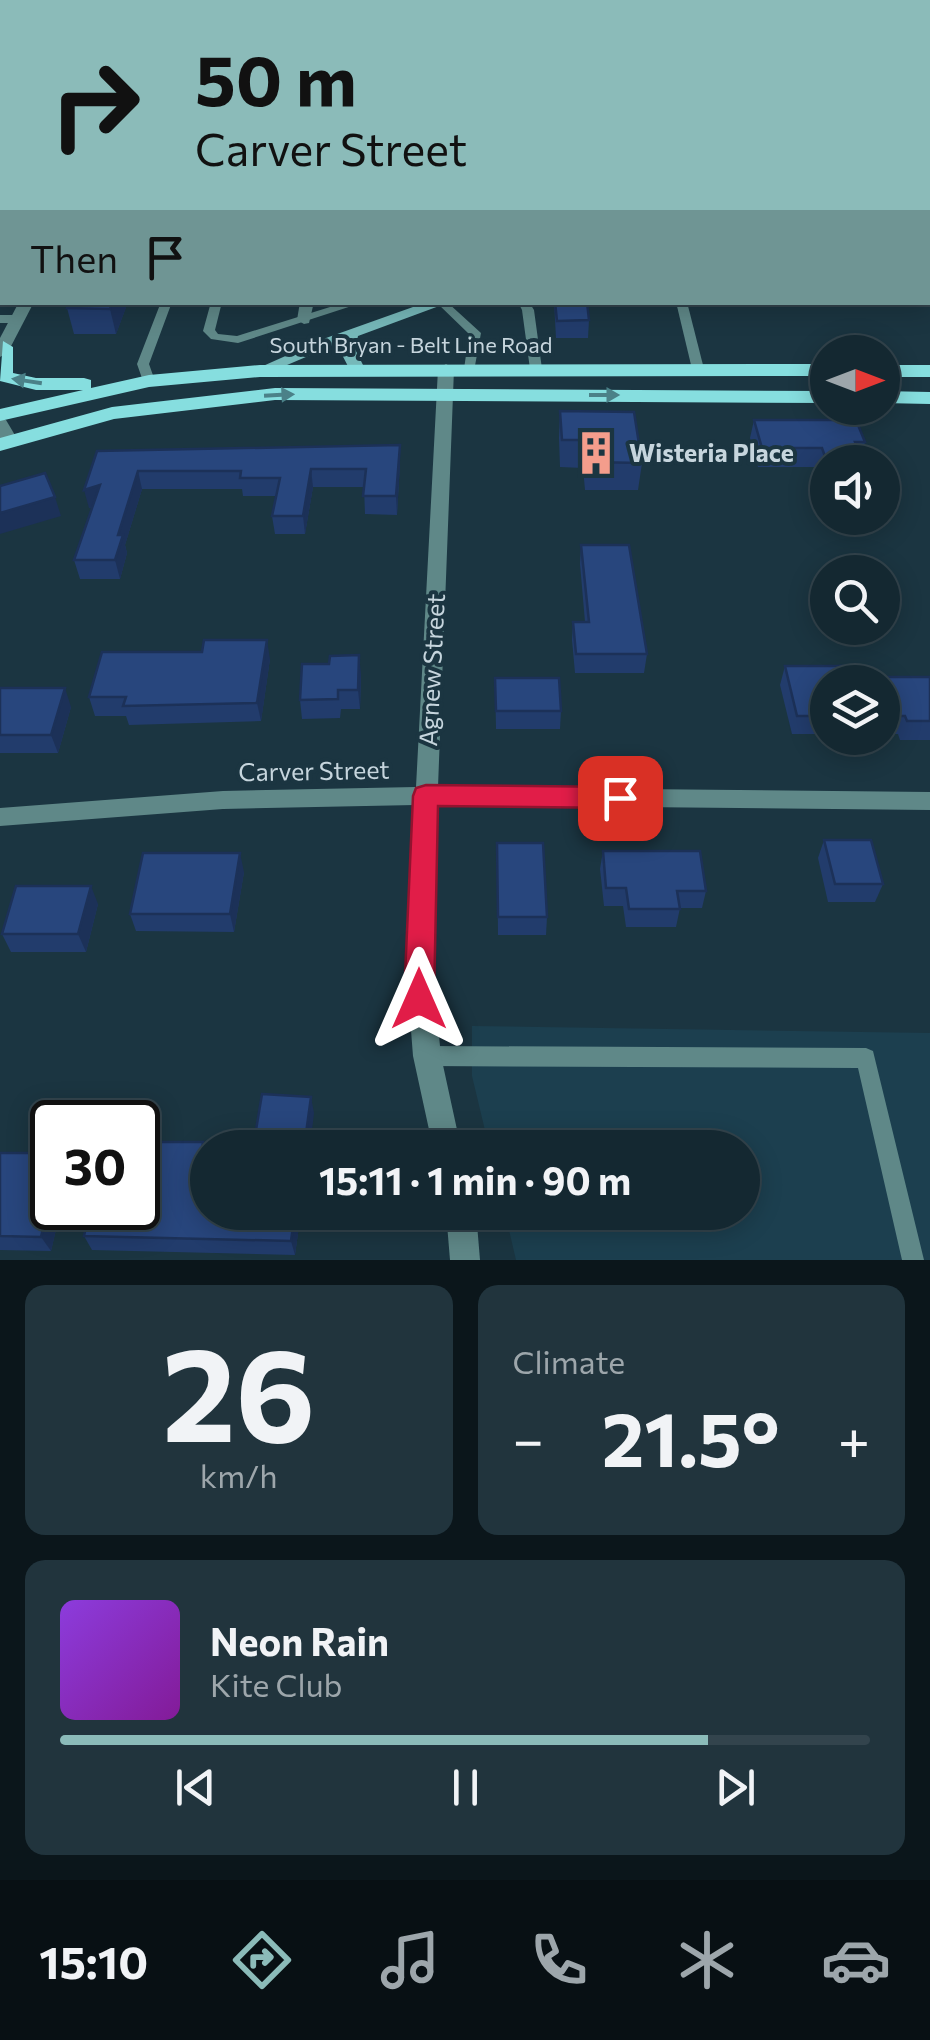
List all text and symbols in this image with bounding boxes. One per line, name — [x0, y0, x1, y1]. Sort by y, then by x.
text: 50 m — [195, 35, 357, 120]
icon: right — [30, 40, 160, 170]
text: Carver Street — [195, 120, 467, 175]
icon: arrive — [138, 230, 193, 285]
text: Then — [30, 234, 118, 281]
street label: South Bryan - Belt Line Road — [270, 331, 552, 358]
north arrow — [810, 335, 900, 425]
map controls — [810, 335, 900, 755]
one-way arrow — [11, 373, 42, 388]
one-way arrow — [263, 387, 295, 403]
one-way arrow — [588, 388, 620, 404]
building icon: Wisteria Place — [572, 429, 620, 477]
place label: Wisteria Place — [629, 437, 794, 467]
button: sound — [810, 445, 900, 535]
button: search — [810, 555, 900, 645]
street label: Agnew Street — [412, 593, 450, 747]
button: layers — [810, 665, 900, 755]
street label: Carver Street — [238, 754, 390, 786]
pin — [578, 756, 663, 841]
icon: arrive — [593, 771, 648, 826]
position arrow — [367, 947, 471, 1051]
speed limit sign: 30 — [30, 1100, 160, 1230]
text: 15:11 · 1 min · 90 m — [319, 1156, 631, 1203]
text: 26 — [162, 1310, 315, 1469]
text: Climate — [513, 1341, 625, 1381]
text: 21.5° — [602, 1391, 780, 1482]
text: − — [513, 1404, 544, 1471]
text: + — [838, 1404, 870, 1471]
text: km/h — [200, 1455, 278, 1495]
text: Neon Rain — [210, 1617, 389, 1664]
text: Kite Club — [210, 1664, 342, 1704]
icon: previous — [168, 1760, 223, 1815]
icon: pause — [438, 1760, 493, 1815]
icon: next — [708, 1760, 763, 1815]
icon: directions — [227, 1925, 297, 1995]
icon: music — [375, 1925, 445, 1995]
icon: phone — [524, 1925, 594, 1995]
icon: climate — [672, 1925, 742, 1995]
icon: car — [821, 1925, 891, 1995]
text: 15:10 — [39, 1933, 148, 1988]

